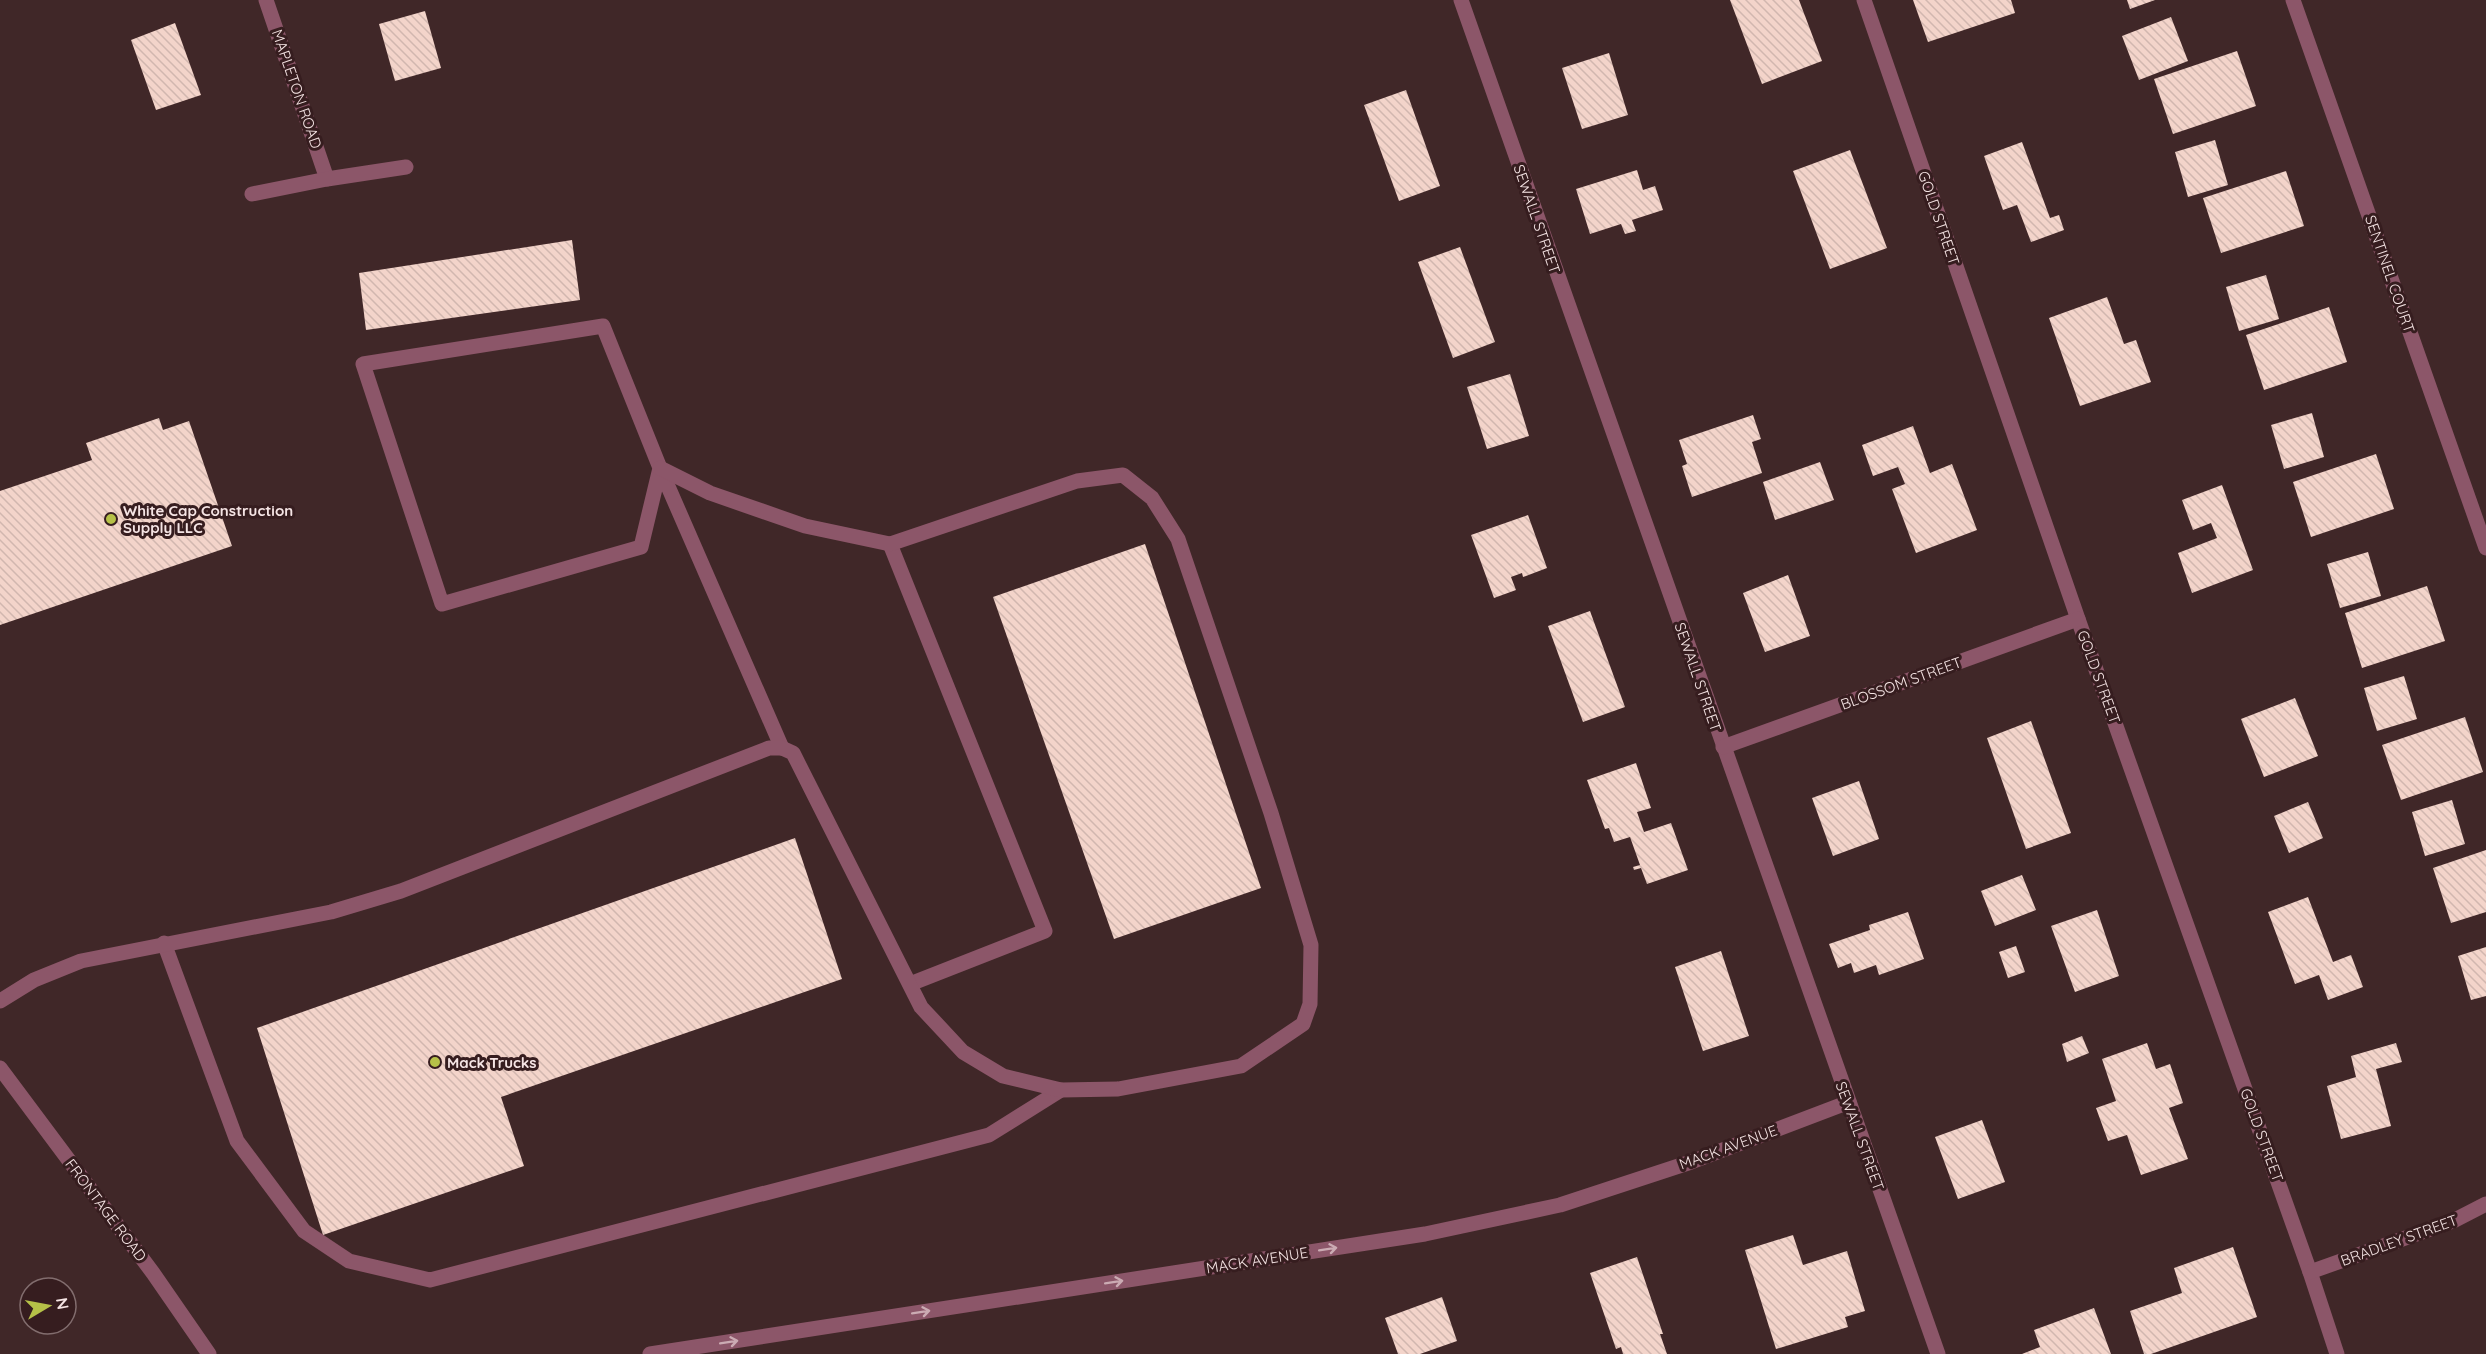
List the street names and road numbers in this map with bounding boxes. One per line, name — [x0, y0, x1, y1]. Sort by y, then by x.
street label: MAPLETON ROAD — [268, 27, 326, 151]
street label: SEWALL STREET — [1509, 162, 1565, 276]
street label: GOLD STREET — [1914, 168, 1964, 268]
street label: SENTINEL COURT — [2361, 213, 2419, 335]
street label: SEWALL STREET — [1670, 620, 1726, 734]
street label: GOLD STREET — [2073, 628, 2125, 726]
street label: BLOSSOM STREET — [1838, 652, 1964, 714]
street label: SEWALL STREET — [1831, 1079, 1889, 1193]
street label: GOLD STREET — [2236, 1086, 2288, 1184]
street label: MACK AVENUE — [1676, 1120, 1780, 1174]
street label: FRONTAGE ROAD — [61, 1155, 151, 1265]
street label: BRADLEY STREET — [2338, 1210, 2460, 1270]
street label: MACK AVENUE — [1205, 1243, 1309, 1277]

